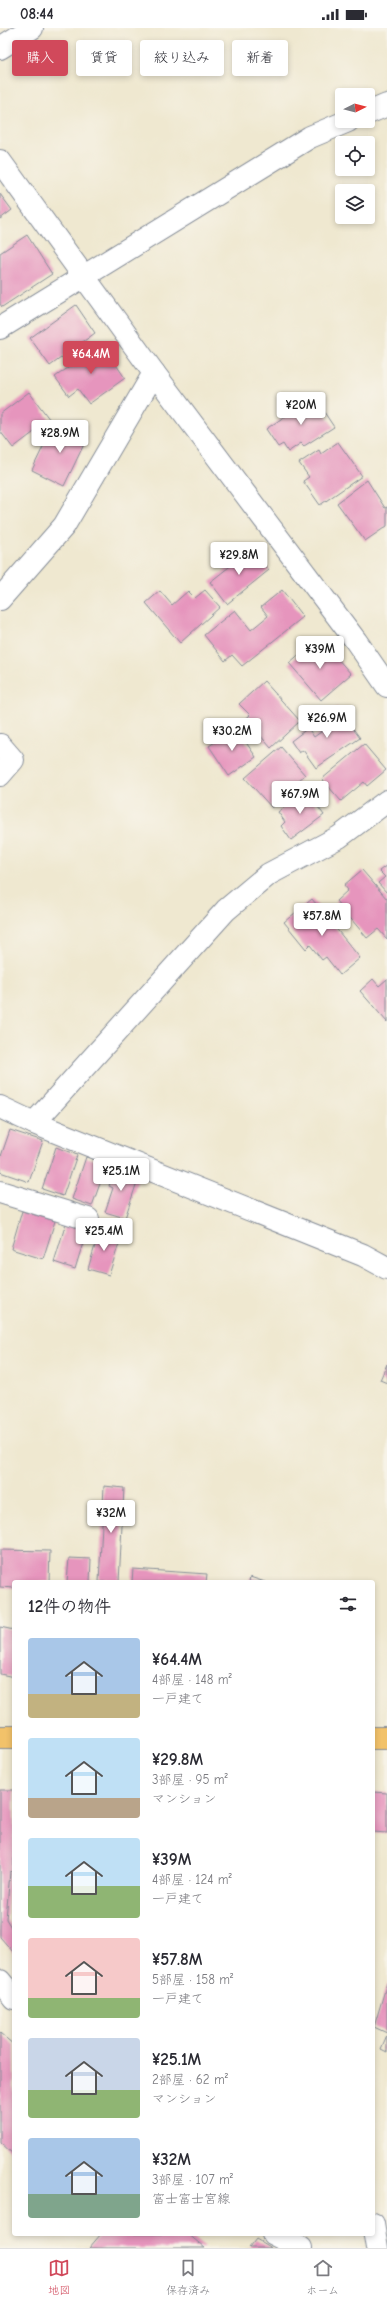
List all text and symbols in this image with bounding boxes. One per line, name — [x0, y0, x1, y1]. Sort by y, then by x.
text: 08:44 — [20, 5, 53, 23]
chip: 購入 — [12, 40, 68, 76]
chip: 賃貸 — [76, 40, 132, 76]
chip: 絞り込み — [140, 40, 224, 76]
chip: 新着 — [232, 40, 288, 76]
north arrow — [335, 88, 375, 128]
map controls — [335, 88, 375, 224]
button: locate — [335, 136, 375, 176]
button: layers — [335, 184, 375, 224]
pin: ¥64.4M — [58, 341, 124, 375]
text: ¥64.4M — [72, 346, 110, 361]
pin: ¥20M — [277, 392, 325, 426]
text: ¥20M — [286, 397, 316, 412]
pin: ¥28.9M — [27, 420, 93, 454]
text: ¥28.9M — [40, 425, 80, 440]
pin: ¥29.8M — [206, 542, 272, 576]
text: ¥29.8M — [219, 547, 259, 562]
pin: ¥39M — [296, 636, 344, 670]
text: ¥39M — [305, 641, 335, 656]
pin: ¥26.9M — [294, 705, 360, 739]
text: ¥26.9M — [307, 710, 347, 725]
pin: ¥30.2M — [199, 718, 265, 752]
text: ¥30.2M — [212, 723, 252, 738]
pin: ¥67.9M — [267, 781, 333, 815]
text: ¥67.9M — [281, 786, 319, 801]
pin: ¥57.8M — [289, 903, 355, 937]
text: ¥57.8M — [303, 908, 341, 923]
pin: ¥25.1M — [88, 1158, 154, 1192]
text: ¥25.1M — [102, 1163, 140, 1178]
pin: ¥25.4M — [71, 1218, 137, 1252]
text: ¥25.4M — [85, 1223, 123, 1238]
pin: ¥32M — [87, 1500, 135, 1534]
text: ¥32M — [96, 1505, 126, 1520]
icon: filters — [337, 1593, 359, 1615]
text: 12件の物件 — [28, 1597, 111, 1616]
text: ¥64.4M — [152, 1650, 202, 1669]
icon: home — [60, 1654, 108, 1702]
text: 4部屋 · 148 m² — [152, 1672, 232, 1687]
text: 一戸建て — [152, 1691, 204, 1706]
text: ¥29.8M — [152, 1750, 203, 1769]
icon: home — [60, 1754, 108, 1802]
text: 3部屋 · 95 m² — [152, 1772, 228, 1787]
text: マンション — [152, 1791, 216, 1806]
text: ¥39M — [152, 1850, 191, 1869]
icon: home — [60, 1854, 108, 1902]
text: 4部屋 · 124 m² — [152, 1872, 232, 1887]
text: 一戸建て — [152, 1891, 204, 1906]
text: ¥57.8M — [152, 1950, 203, 1969]
icon: home — [60, 1954, 108, 2002]
text: 5部屋 · 158 m² — [152, 1972, 233, 1987]
text: 一戸建て — [152, 1991, 204, 2006]
text: ¥25.1M — [152, 2050, 201, 2069]
icon: home — [60, 2054, 108, 2102]
text: 2部屋 · 62 m² — [152, 2072, 228, 2087]
text: マンション — [152, 2091, 216, 2106]
text: ¥32M — [152, 2150, 191, 2169]
icon: home — [60, 2154, 108, 2202]
text: 3部屋 · 107 m² — [152, 2172, 233, 2187]
text: 富士富士宮線 — [152, 2191, 230, 2206]
tab: 地図 — [48, 2257, 70, 2297]
tab: 保存済み — [166, 2257, 210, 2297]
tab: ホーム — [306, 2257, 339, 2297]

